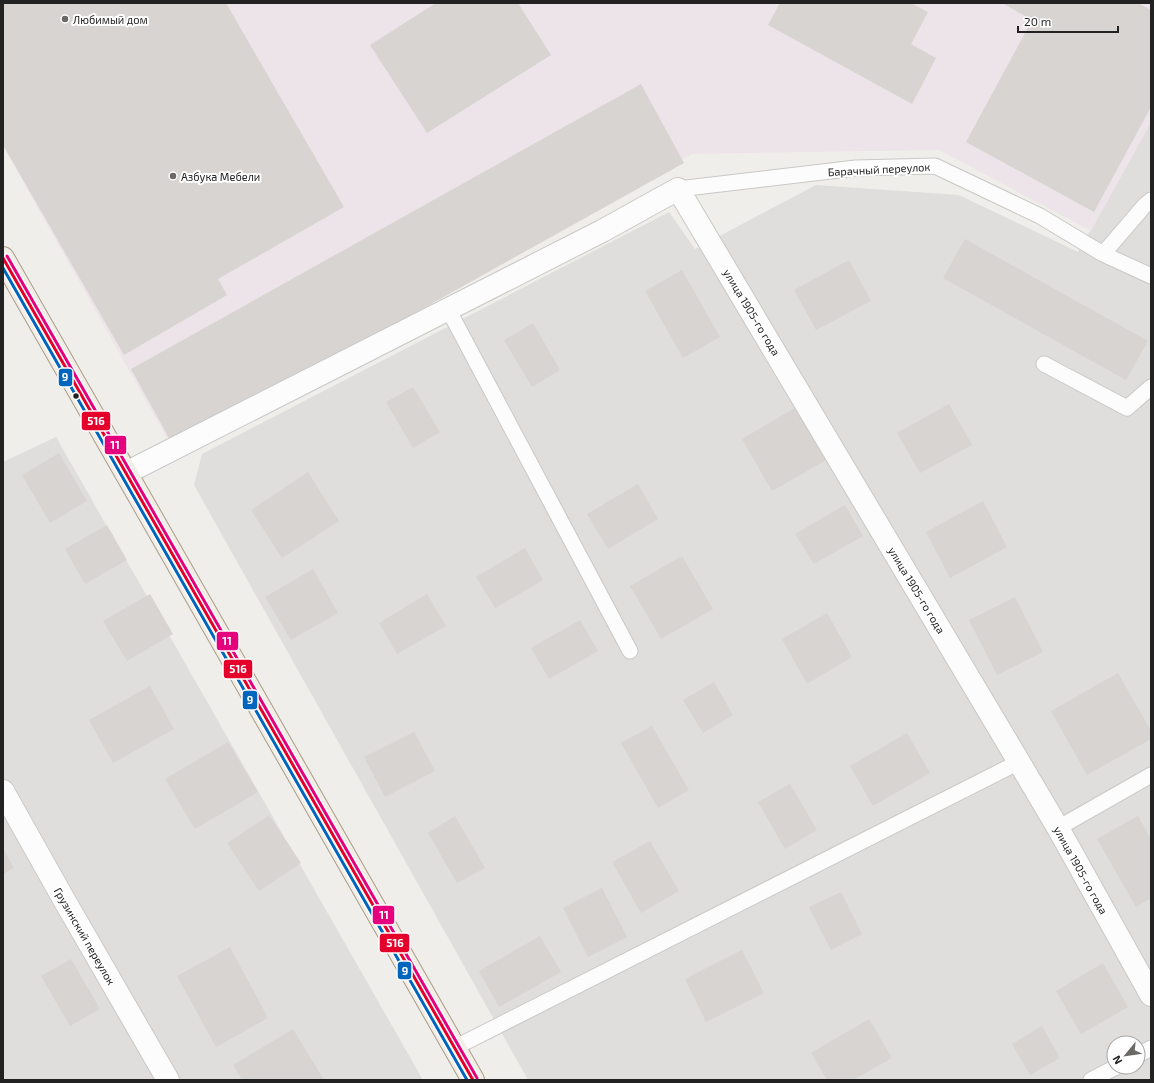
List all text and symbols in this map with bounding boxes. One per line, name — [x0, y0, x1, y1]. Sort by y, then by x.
scale bar — [1018, 8, 1118, 34]
place label: Любимый дом — [73, 13, 148, 26]
marker: Любимый дом — [60, 14, 70, 24]
text: 20 m — [1024, 14, 1051, 28]
street label: Барачный переулок — [827, 160, 931, 179]
place label: Азбука Мебели — [181, 170, 260, 184]
marker: Азбука Мебели — [168, 171, 178, 181]
street label: улица 1905-го года — [720, 266, 783, 358]
line badge: 9 — [58, 368, 73, 387]
text: 9 — [62, 370, 68, 383]
unlabelled marker — [71, 391, 81, 401]
line badge: 516 — [81, 411, 111, 431]
text: 516 — [87, 414, 105, 427]
line badge: 11 — [104, 435, 127, 455]
text: 11 — [110, 438, 120, 451]
street label: улица 1905-го года — [885, 544, 948, 636]
line badge: 11 — [216, 631, 239, 651]
text: 11 — [222, 634, 232, 647]
line badge: 516 — [223, 659, 253, 679]
text: 516 — [229, 662, 247, 675]
line badge: 9 — [242, 690, 258, 710]
text: 9 — [247, 693, 253, 706]
street label: улица 1905-го года — [1051, 824, 1111, 917]
street label: Грузинский переулок — [51, 885, 118, 988]
line badge: 11 — [372, 905, 395, 925]
text: 11 — [379, 908, 389, 921]
line badge: 516 — [379, 933, 410, 953]
text: 516 — [386, 936, 404, 949]
line badge: 9 — [397, 961, 412, 980]
text: 9 — [402, 964, 408, 977]
north arrow — [1106, 1035, 1146, 1075]
text: N — [1109, 1053, 1124, 1067]

